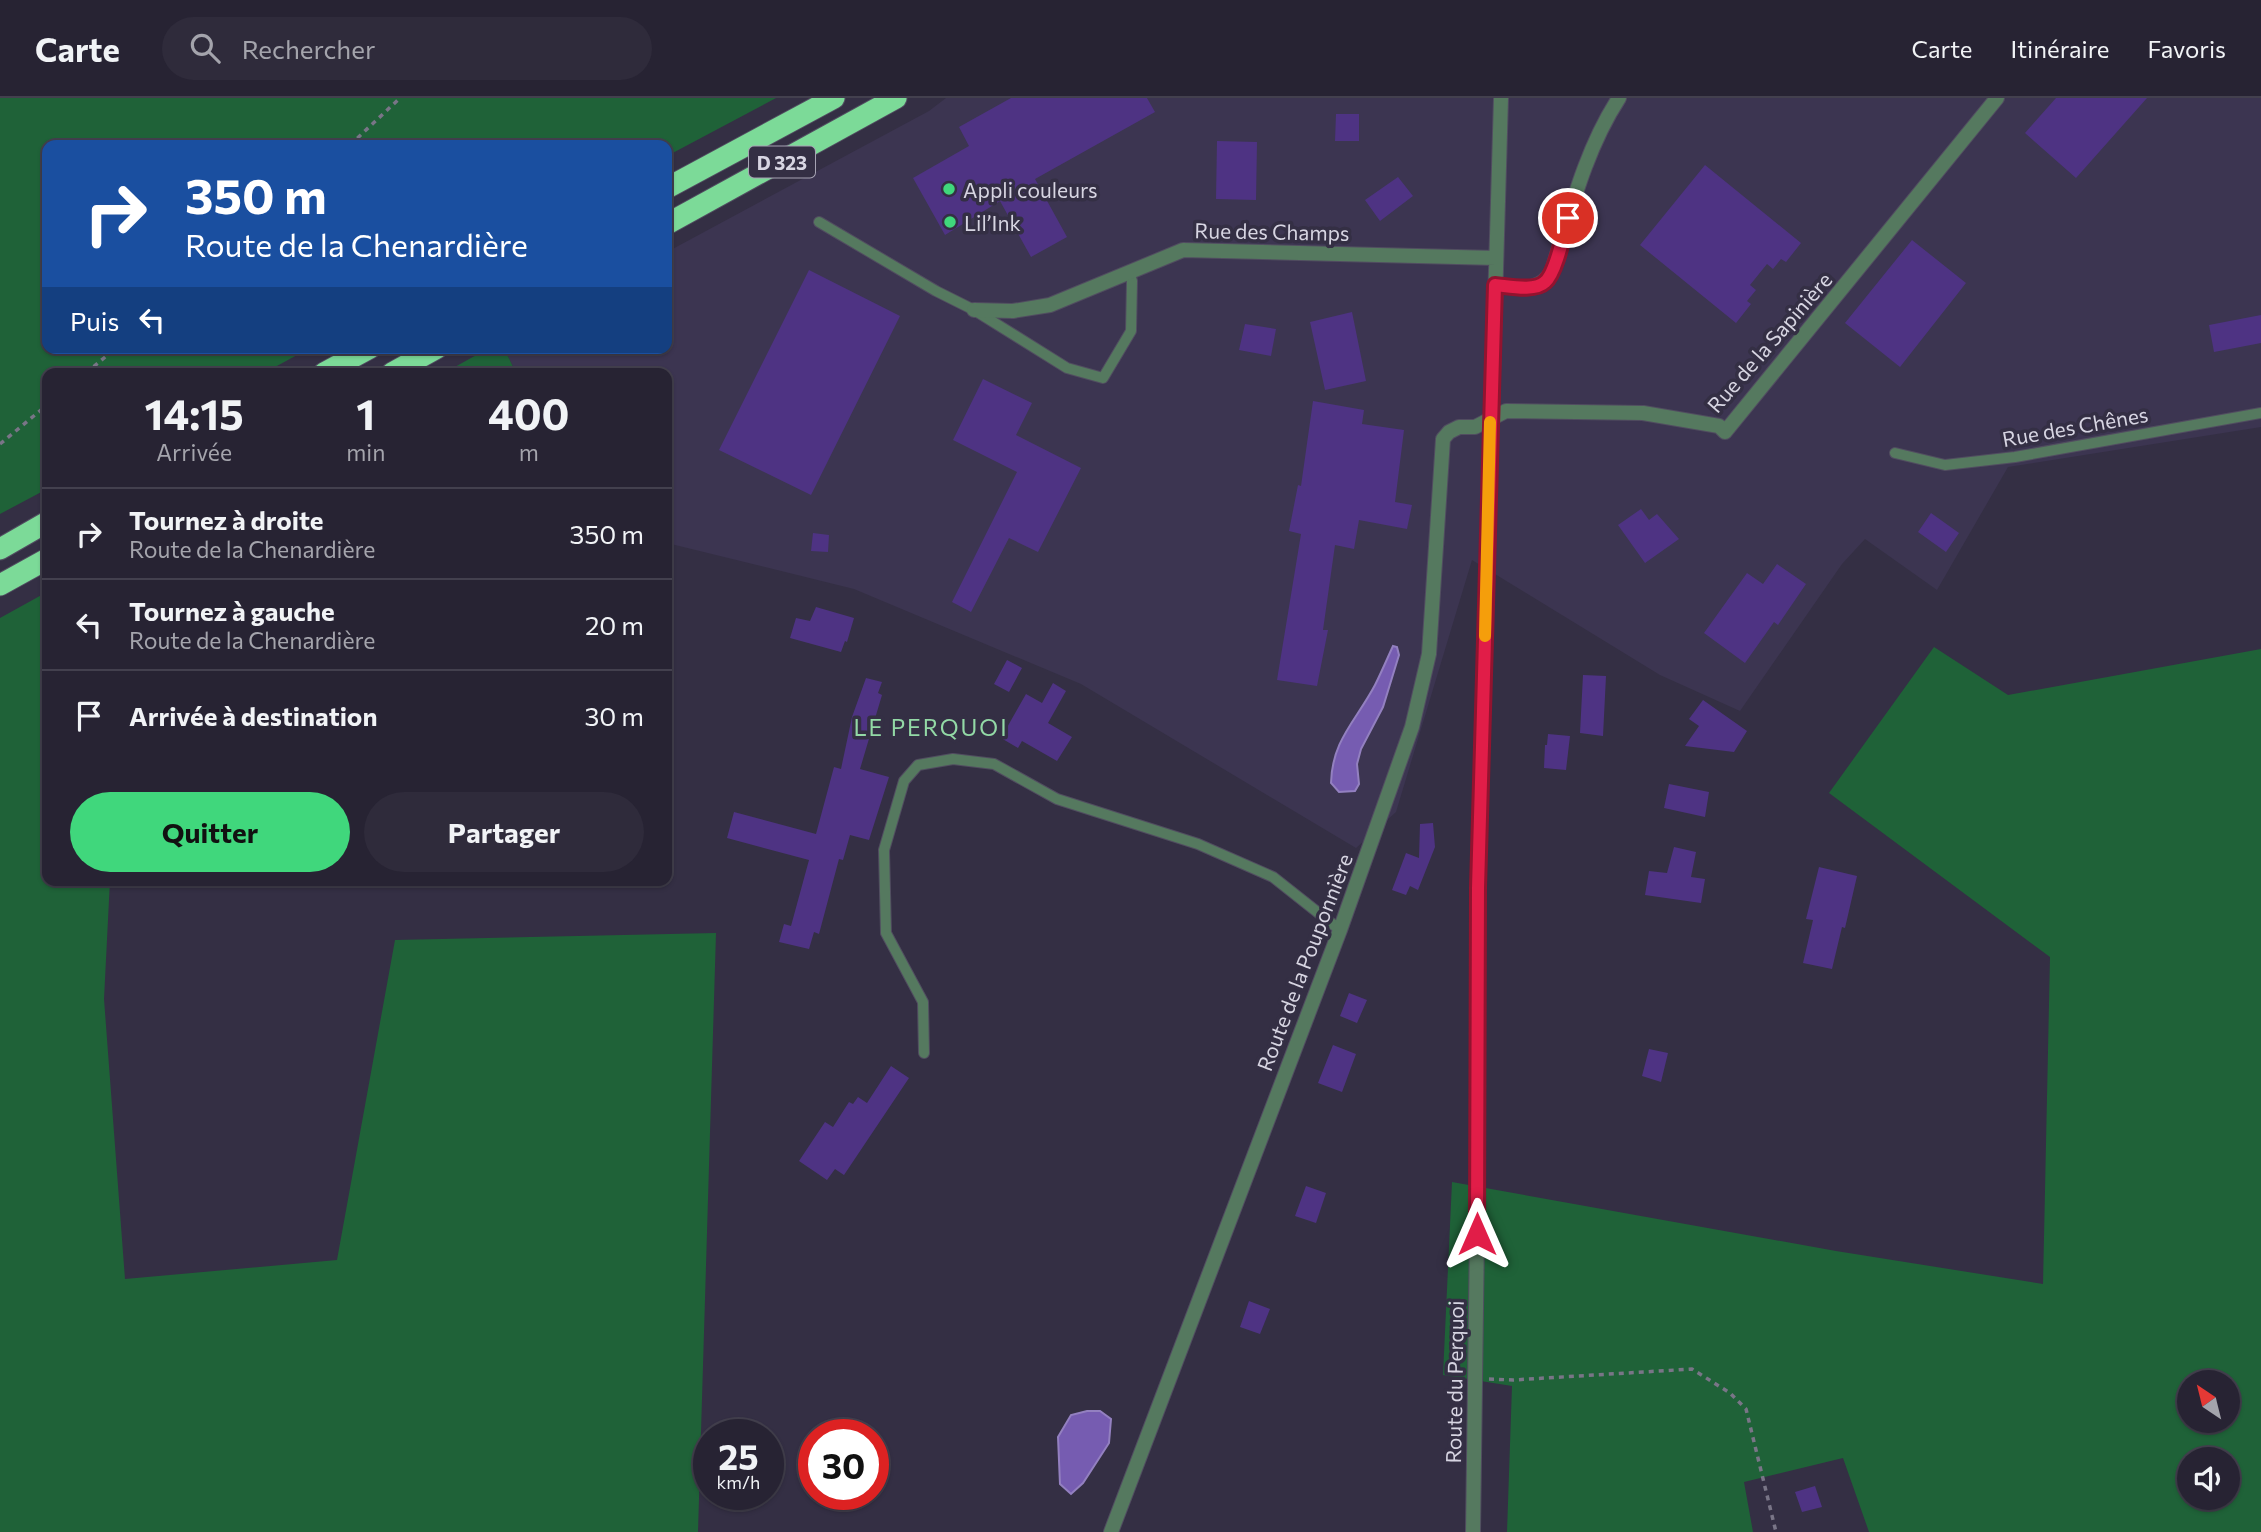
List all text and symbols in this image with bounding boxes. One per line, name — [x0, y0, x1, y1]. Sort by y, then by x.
search box — [162, 17, 652, 80]
text: Carte — [35, 28, 120, 69]
icon: search — [186, 29, 224, 67]
text: Rechercher — [242, 33, 375, 64]
text: Carte — [1912, 34, 1973, 63]
text: Itinéraire — [2011, 34, 2110, 63]
text: Favoris — [2148, 34, 2226, 63]
road number: D 323 — [749, 146, 815, 178]
text: 350 m — [185, 164, 327, 224]
icon: right — [70, 168, 161, 259]
place label: Appli couleurs — [963, 177, 1097, 202]
marker: Appli couleurs — [941, 181, 957, 197]
pin — [1538, 188, 1598, 248]
icon: arrive — [1549, 199, 1587, 237]
place label: Lil’Ink — [964, 210, 1021, 235]
marker: Lil’Ink — [942, 214, 958, 230]
street label: Rue des Champs — [1194, 217, 1350, 245]
text: Route de la Chenardière — [185, 224, 528, 264]
street label: Rue de la Sapinière — [1701, 267, 1837, 417]
icon: left — [133, 301, 171, 339]
text: Puis — [70, 305, 119, 336]
text: 14:15 — [144, 387, 244, 439]
text: 1 — [356, 387, 375, 439]
text: 400 — [488, 387, 570, 439]
street label: Rue des Chênes — [2000, 401, 2150, 451]
text: Arrivée — [156, 438, 232, 466]
text: min — [346, 438, 385, 466]
text: m — [519, 438, 539, 466]
text: Tournez à droite — [129, 504, 324, 535]
icon: right — [70, 515, 108, 553]
text: 350 m — [570, 518, 644, 549]
text: Route de la Chenardière — [129, 535, 375, 563]
text: Tournez à gauche — [129, 595, 335, 626]
icon: left — [70, 606, 108, 644]
text: 20 m — [585, 609, 644, 640]
text: Route de la Chenardière — [129, 626, 375, 654]
icon: arrive — [70, 697, 108, 735]
text: Arrivée à destination — [129, 700, 377, 731]
text: 30 m — [585, 700, 644, 731]
district label: LE PERQUOI — [853, 713, 1009, 741]
button: Quitter — [70, 792, 350, 872]
button: Partager — [364, 792, 644, 872]
street label: Route de la Pouponnière — [1251, 850, 1357, 1074]
position arrow — [1440, 1197, 1514, 1271]
street label: Route du Perquoi — [1440, 1300, 1468, 1464]
north arrow — [2177, 1370, 2240, 1433]
map controls — [2177, 1370, 2240, 1510]
speed limit sign: 30 — [798, 1419, 889, 1510]
text: 25 — [718, 1434, 759, 1477]
button: sound — [2177, 1447, 2240, 1510]
text: km/h — [717, 1471, 760, 1493]

